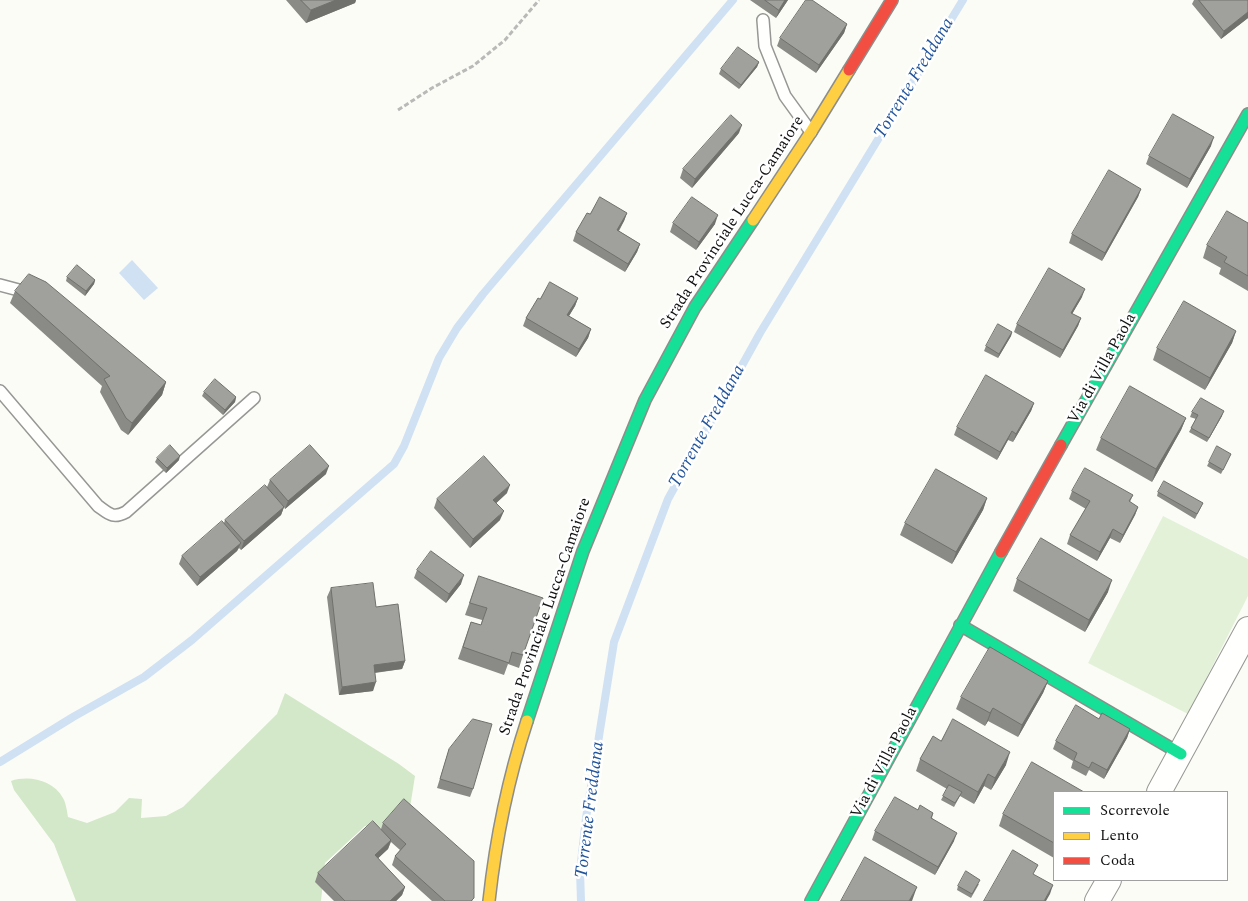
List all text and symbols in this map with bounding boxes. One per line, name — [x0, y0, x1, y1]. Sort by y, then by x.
water label: Torrente Freddana — [870, 15, 960, 143]
street label: Strada Provinciale Lucca-Camaiore — [657, 113, 809, 333]
street label: Via di Villa Paola — [1065, 310, 1141, 428]
water label: Torrente Freddana — [665, 362, 751, 492]
street label: Strada Provinciale Lucca-Camaiore — [496, 496, 596, 738]
street label: Via di Villa Paola — [848, 704, 922, 822]
water label: Torrente Freddana — [572, 740, 610, 880]
legend — [1053, 791, 1228, 881]
text: Scorrevole — [1100, 799, 1170, 822]
text: Lento — [1100, 824, 1139, 847]
text: Coda — [1100, 849, 1135, 872]

